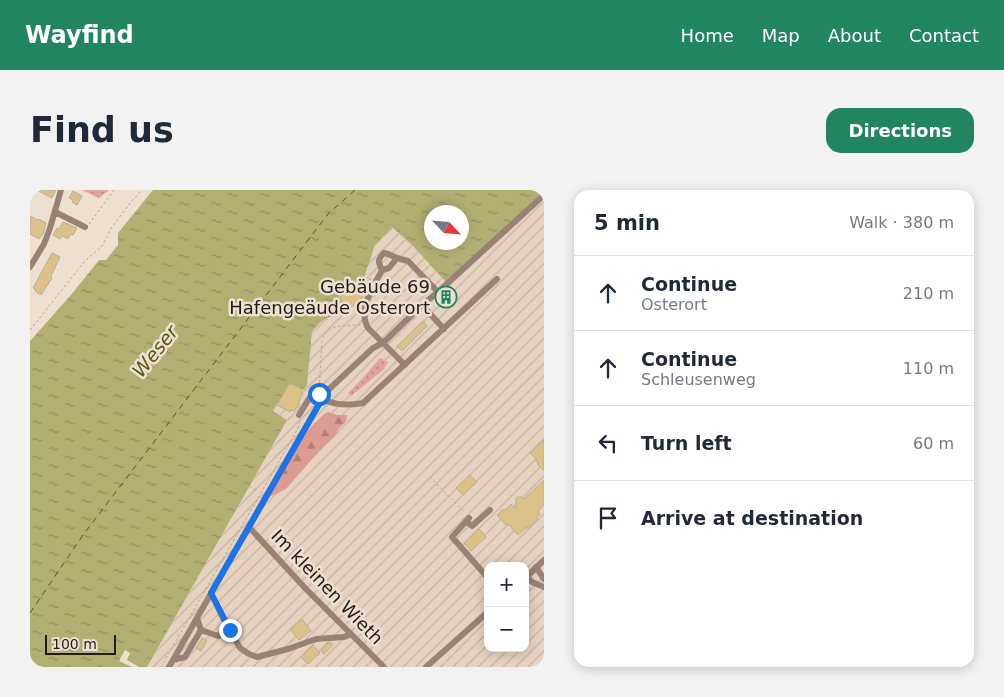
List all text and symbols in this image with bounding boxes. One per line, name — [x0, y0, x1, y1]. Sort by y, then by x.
text: Wayfind — [25, 21, 134, 49]
text: Home — [681, 25, 734, 46]
text: Map — [762, 25, 800, 46]
text: About — [828, 25, 881, 46]
text: Contact — [909, 25, 979, 46]
button: Directions — [826, 108, 974, 153]
text: Find us — [30, 110, 174, 150]
north arrow — [424, 205, 469, 250]
text: 5 min — [594, 211, 660, 235]
text: Walk · 380 m — [849, 213, 954, 232]
text: Continue — [641, 273, 737, 295]
place label: Gebäude 69 Hafengeäude Osterort — [229, 276, 430, 318]
icon: ahead — [594, 279, 622, 307]
text: 210 m — [903, 284, 954, 303]
building icon: Gebäude 69 Hafengeäude Osterort — [434, 285, 458, 309]
text: Osterort — [641, 295, 707, 314]
water label: Weser — [128, 320, 183, 381]
text: Continue — [641, 348, 737, 370]
icon: ahead — [594, 354, 622, 382]
text: 110 m — [903, 359, 954, 378]
text: Schleusenweg — [641, 370, 756, 389]
route start — [308, 383, 331, 406]
icon: left — [594, 429, 622, 457]
text: Turn left — [641, 432, 732, 454]
text: 60 m — [913, 434, 954, 453]
icon: arrive — [594, 504, 622, 532]
text: Arrive at destination — [641, 507, 863, 529]
street label: Im kleinen Wieth — [267, 525, 388, 648]
map controls — [484, 562, 529, 652]
button: + — [484, 562, 529, 607]
button: − — [484, 607, 529, 652]
route end — [219, 619, 242, 642]
scale bar — [45, 632, 116, 655]
text: 100 m — [52, 636, 97, 652]

